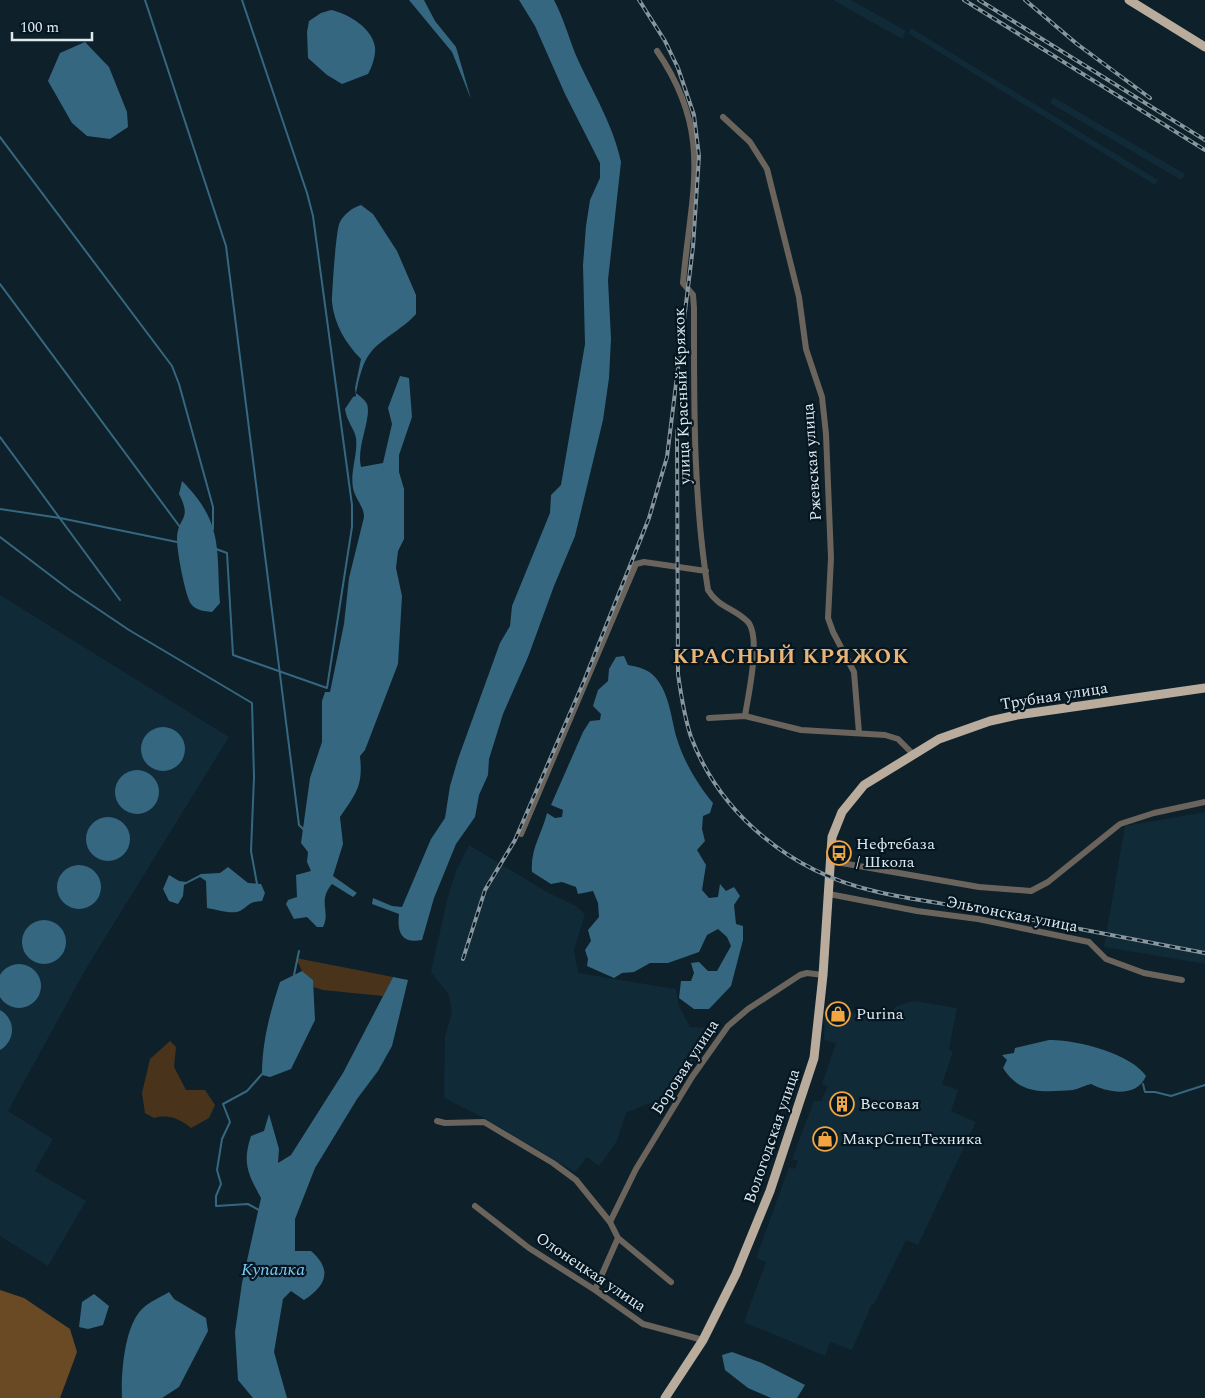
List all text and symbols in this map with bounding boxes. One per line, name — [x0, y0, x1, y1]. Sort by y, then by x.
scale bar — [12, 10, 92, 42]
text: 100 m — [20, 16, 59, 39]
street label: улица Красный Кряжок — [667, 307, 697, 486]
street label: Ржевская улица — [796, 402, 828, 522]
district label: КРАСНЫЙ КРЯЖОК — [673, 641, 909, 673]
street label: Трубная улица — [999, 676, 1110, 716]
place label: Нефтебаза / Школа — [856, 832, 935, 874]
bus stop icon: Нефтебаза / Школа — [826, 840, 852, 866]
street label: Эльтонская улица — [944, 889, 1080, 939]
shop icon: Purina — [825, 1001, 851, 1027]
place label: Purina — [856, 1002, 904, 1026]
street label: Боровая улица — [645, 1015, 725, 1119]
street label: Вологодская улица — [738, 1065, 806, 1207]
building icon: Весовая — [829, 1091, 855, 1117]
place label: Весовая — [860, 1092, 920, 1116]
shop icon: МакрСпецТехника — [812, 1126, 838, 1152]
place label: МакрСпецТехника — [842, 1127, 982, 1151]
street label: Олонецкая улица — [531, 1226, 651, 1318]
water label: Купалка — [241, 1256, 305, 1283]

